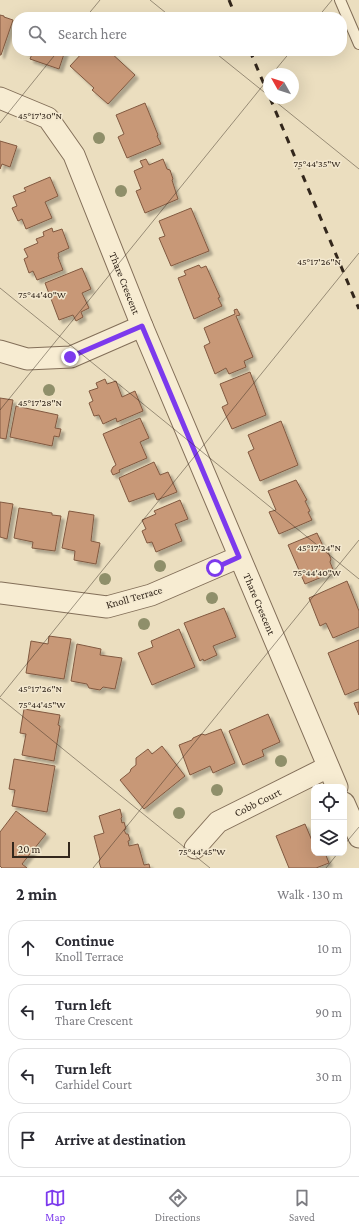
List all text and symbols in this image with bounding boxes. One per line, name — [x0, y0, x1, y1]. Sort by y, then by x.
search box — [12, 12, 347, 56]
icon: search — [26, 23, 48, 45]
text: Search here — [58, 26, 127, 42]
north arrow — [263, 68, 299, 104]
text: 45°17'30"N — [18, 110, 63, 121]
text: 75°44'35"W — [294, 158, 341, 169]
street label: Thare Crescent — [107, 250, 143, 316]
text: 45°17'26"N — [297, 256, 341, 267]
text: 75°44'40"W — [18, 289, 67, 300]
route end — [61, 348, 79, 366]
text: 45°17'28"N — [18, 397, 63, 408]
text: 45°17'24"N — [297, 542, 341, 553]
route start — [206, 559, 224, 577]
text: 75°44'40"W — [293, 567, 342, 578]
street label: Thare Crescent — [241, 571, 278, 637]
street label: Knoll Terrace — [104, 583, 164, 611]
text: 45°17'26"N — [18, 683, 62, 694]
text: 75°44'45"W — [19, 699, 66, 710]
map controls — [311, 784, 347, 856]
button: locate — [311, 784, 347, 820]
street label: Cobb Court — [232, 785, 283, 819]
button: layers — [311, 820, 347, 856]
scale bar — [12, 840, 70, 859]
text: 20 m — [18, 843, 40, 855]
text: 75°44'45"W — [179, 846, 226, 857]
text: 2 min — [16, 885, 57, 904]
text: Walk · 130 m — [277, 887, 343, 902]
text: Continue — [55, 933, 114, 949]
icon: ahead — [17, 937, 39, 959]
text: 10 m — [317, 941, 342, 956]
text: Knoll Terrace — [55, 949, 124, 964]
text: Turn left — [55, 997, 111, 1013]
icon: left — [17, 1001, 39, 1023]
text: 90 m — [315, 1005, 342, 1020]
text: Thare Crescent — [55, 1013, 133, 1028]
text: Turn left — [55, 1061, 111, 1077]
icon: left — [17, 1065, 39, 1087]
text: 30 m — [316, 1069, 342, 1084]
text: Carhidel Court — [55, 1077, 132, 1092]
icon: arrive — [17, 1129, 39, 1151]
text: Arrive at destination — [55, 1132, 186, 1148]
tab: Map — [44, 1187, 66, 1223]
tab: Directions — [155, 1187, 200, 1223]
tab: Saved — [289, 1187, 315, 1223]

